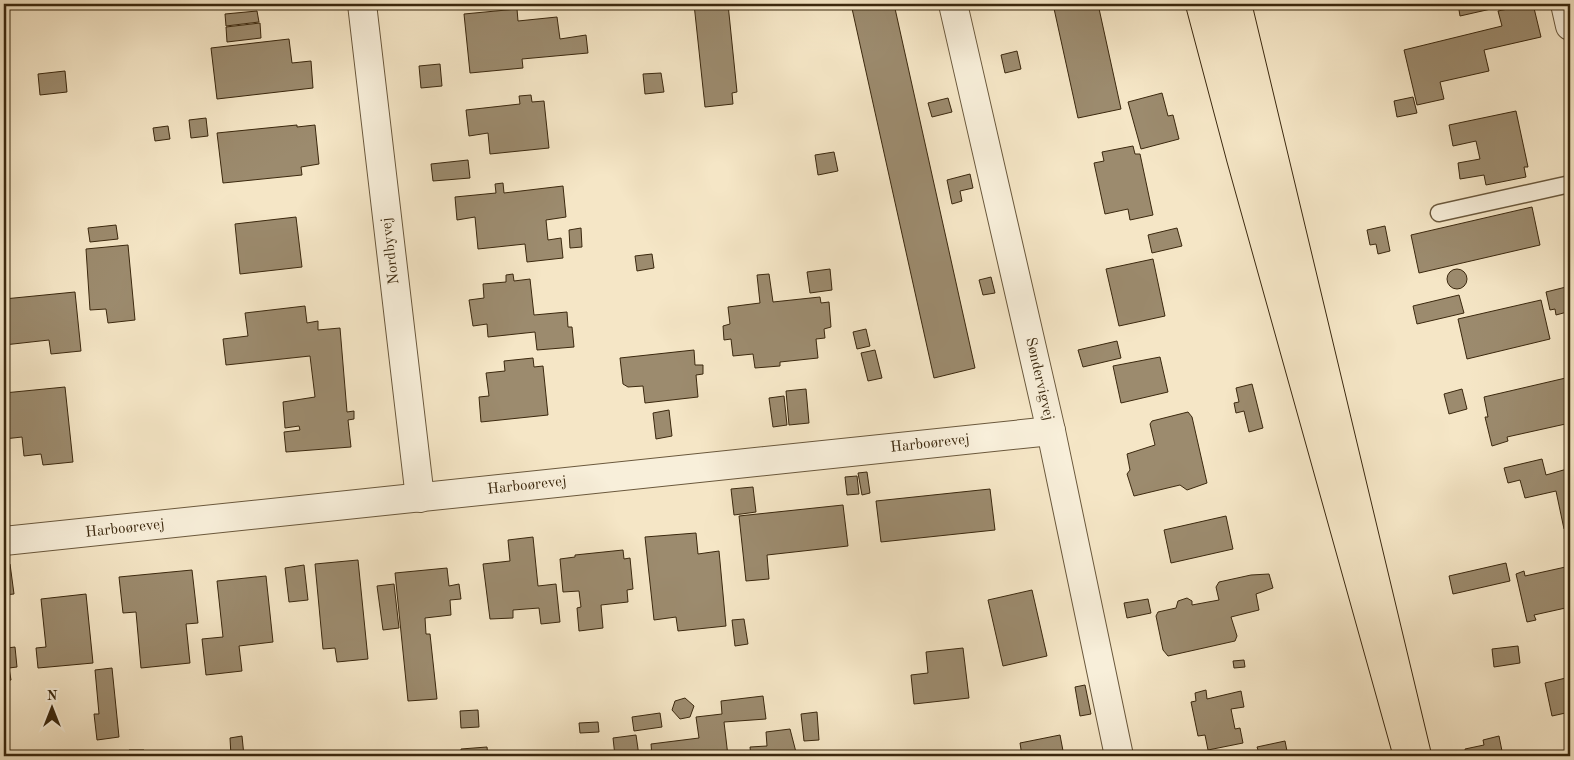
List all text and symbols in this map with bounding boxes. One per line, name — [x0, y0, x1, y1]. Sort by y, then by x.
street label: Nordbyvej — [379, 217, 403, 285]
street label: Søndervigvej — [1022, 336, 1056, 422]
street label: Harboørevej — [889, 432, 971, 456]
street label: Harboørevej — [486, 474, 568, 498]
street label: Harboørevej — [84, 517, 166, 541]
north arrow — [28, 682, 78, 732]
text: N — [47, 689, 58, 703]

